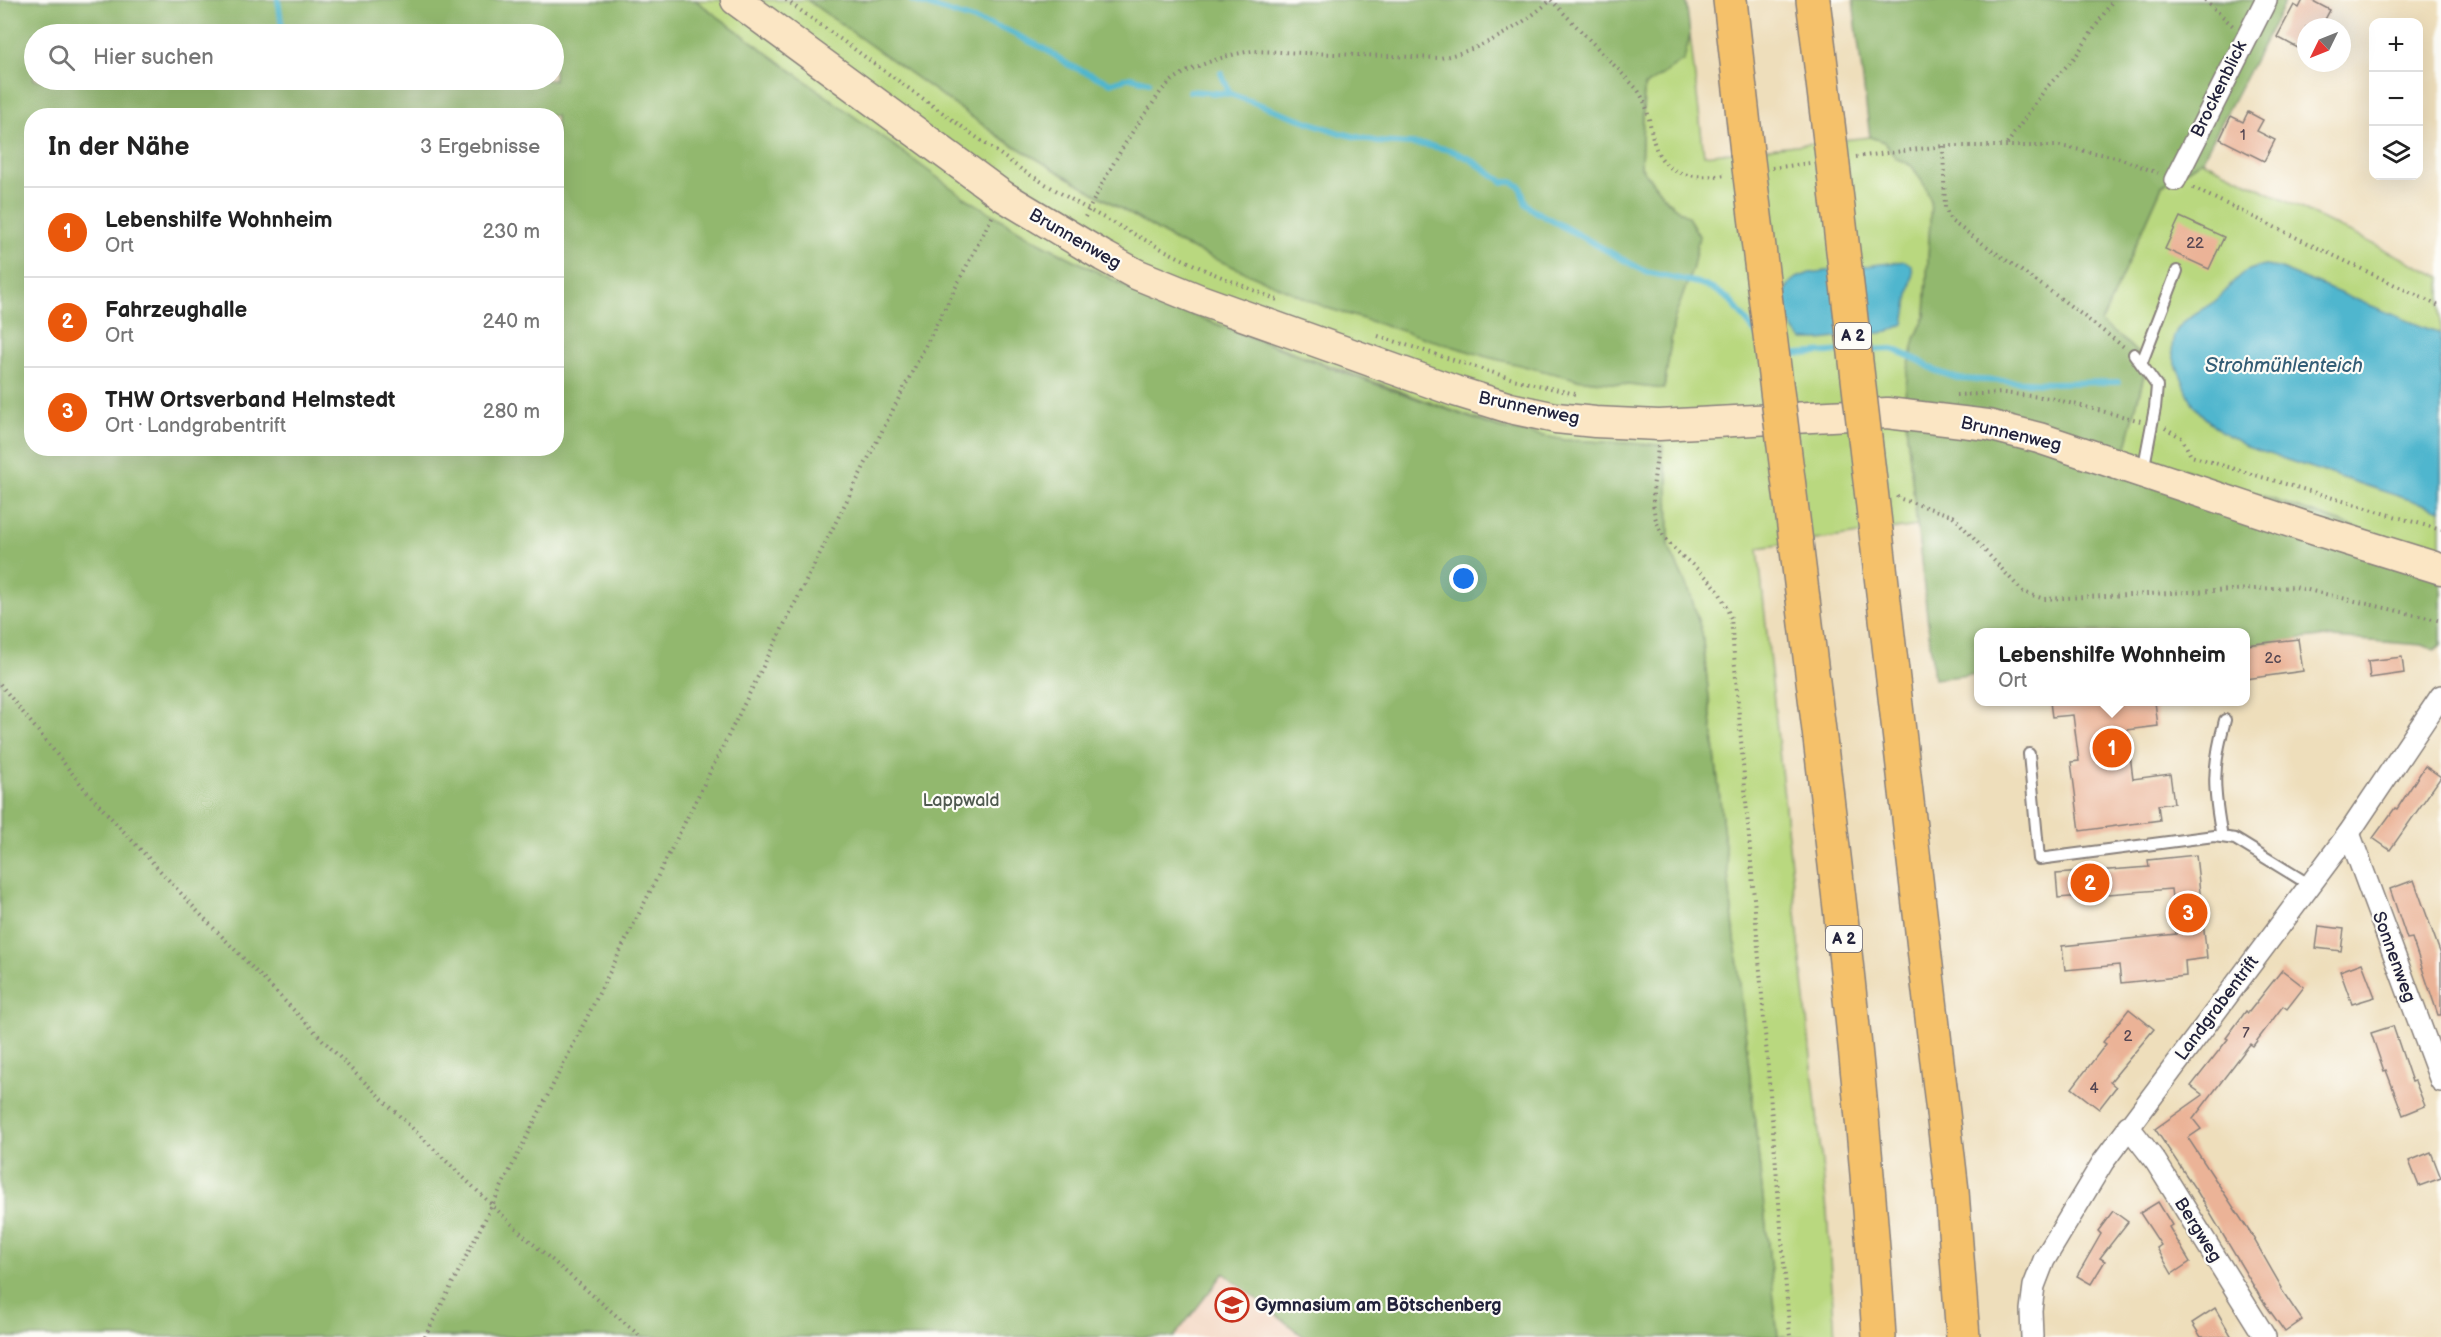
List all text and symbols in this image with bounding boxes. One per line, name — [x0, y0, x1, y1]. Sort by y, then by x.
north arrow — [2297, 18, 2351, 72]
map controls — [2369, 18, 2423, 180]
button: + — [2369, 18, 2423, 72]
search box — [24, 24, 564, 90]
street label: Brockenblick — [2187, 37, 2251, 141]
icon: search — [45, 41, 78, 74]
text: Hier suchen — [93, 44, 214, 71]
button: − — [2369, 72, 2423, 126]
house number: 1 — [2240, 126, 2246, 145]
button: layers — [2369, 126, 2423, 180]
text: In der Nähe — [48, 132, 190, 163]
text: 3 Ergebnisse — [420, 135, 540, 159]
street label: Brunnenweg — [1025, 204, 1125, 274]
text: Lebenshilfe Wohnheim — [105, 207, 333, 234]
text: 1 — [63, 220, 72, 244]
text: 230 m — [483, 220, 540, 244]
text: Ort — [105, 234, 134, 258]
house number: 22 — [2186, 234, 2204, 253]
text: Fahrzeughalle — [105, 297, 247, 324]
text: 2 — [62, 310, 73, 334]
text: 240 m — [483, 310, 540, 334]
road number: A 2 — [1835, 323, 1871, 349]
text: Ort — [105, 324, 134, 348]
water label: Strohmühlenteich — [2205, 354, 2363, 378]
text: THW Ortsverband Helmstedt — [105, 387, 395, 414]
street label: Brunnenweg — [1477, 387, 1581, 429]
text: 3 — [62, 400, 73, 424]
text: 280 m — [483, 400, 540, 424]
street label: Brunnenweg — [1959, 412, 2063, 456]
text: Ort · Landgrabentrift — [105, 414, 286, 438]
your location — [1449, 564, 1478, 593]
popup — [1974, 628, 2250, 706]
text: Lebenshilfe Wohnheim — [1998, 642, 2226, 669]
house number: 2c — [2265, 649, 2281, 668]
text: Ort — [1998, 669, 2027, 693]
pin: 1 — [2092, 726, 2132, 771]
park label: Lappwald — [922, 790, 1000, 811]
pin: 2 — [2070, 860, 2110, 906]
pin: 3 — [2168, 890, 2208, 936]
street label: Sonnenweg — [2368, 909, 2420, 1005]
road number: A 2 — [1826, 926, 1862, 952]
street label: Landgrabentrift — [2171, 951, 2263, 1064]
house number: 7 — [2242, 1024, 2250, 1043]
house number: 2 — [2124, 1027, 2133, 1046]
house number: 4 — [2089, 1079, 2099, 1098]
street label: Bergweg — [2170, 1194, 2226, 1266]
school or university icon: Gymnasium am Bötschenberg — [1214, 1287, 1250, 1323]
place label: Gymnasium am Bötschenberg — [1255, 1295, 1502, 1316]

